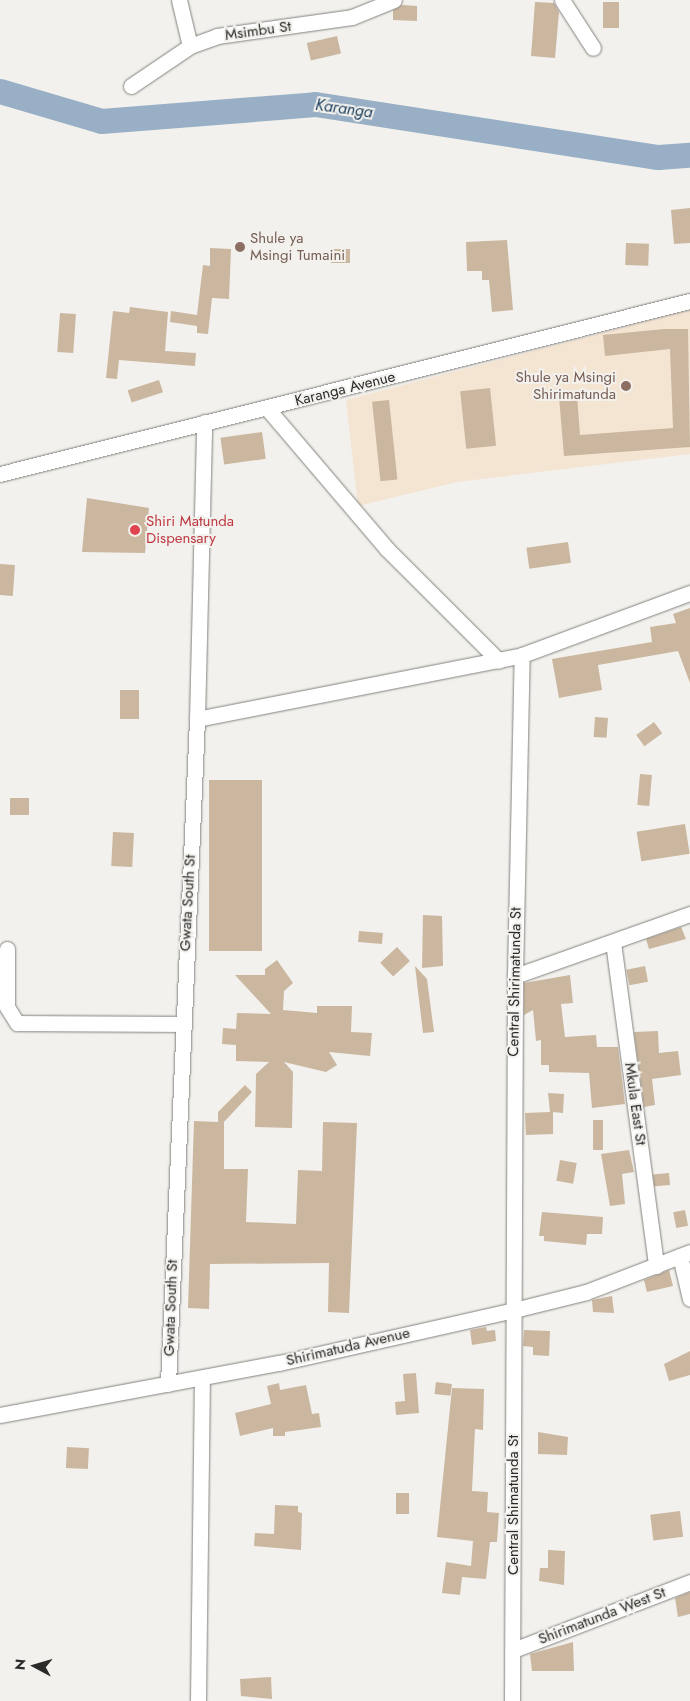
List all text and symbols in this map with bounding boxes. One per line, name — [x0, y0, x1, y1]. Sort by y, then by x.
street label: Msimbu St — [224, 17, 292, 45]
water label: Karanga — [314, 95, 374, 123]
place label: Shule ya Msingi Tumaini — [250, 229, 345, 264]
marker: Shule ya Msingi Tumaini — [234, 241, 246, 253]
street label: Karanga Avenue — [293, 368, 397, 410]
place label: Shule ya Msingi Shirimatunda — [516, 368, 616, 403]
marker: Shule ya Msingi Shirimatunda — [620, 380, 632, 392]
place label: Shiri Matunda Dispensary — [146, 512, 234, 547]
marker: Shiri Matunda Dispensary — [128, 523, 142, 537]
street label: Gwata South St — [176, 854, 200, 952]
street label: Central Shirimatunda St — [505, 907, 525, 1057]
street label: Mkula East St — [620, 1062, 650, 1146]
street label: Gwata South St — [160, 1259, 182, 1357]
street label: Shirimatuda Avenue — [284, 1324, 412, 1370]
street label: Central Shimatunda St — [505, 1435, 523, 1575]
street label: Shirimatunda West St — [536, 1583, 668, 1649]
north arrow — [10, 1641, 60, 1691]
text: N — [10, 1658, 31, 1671]

